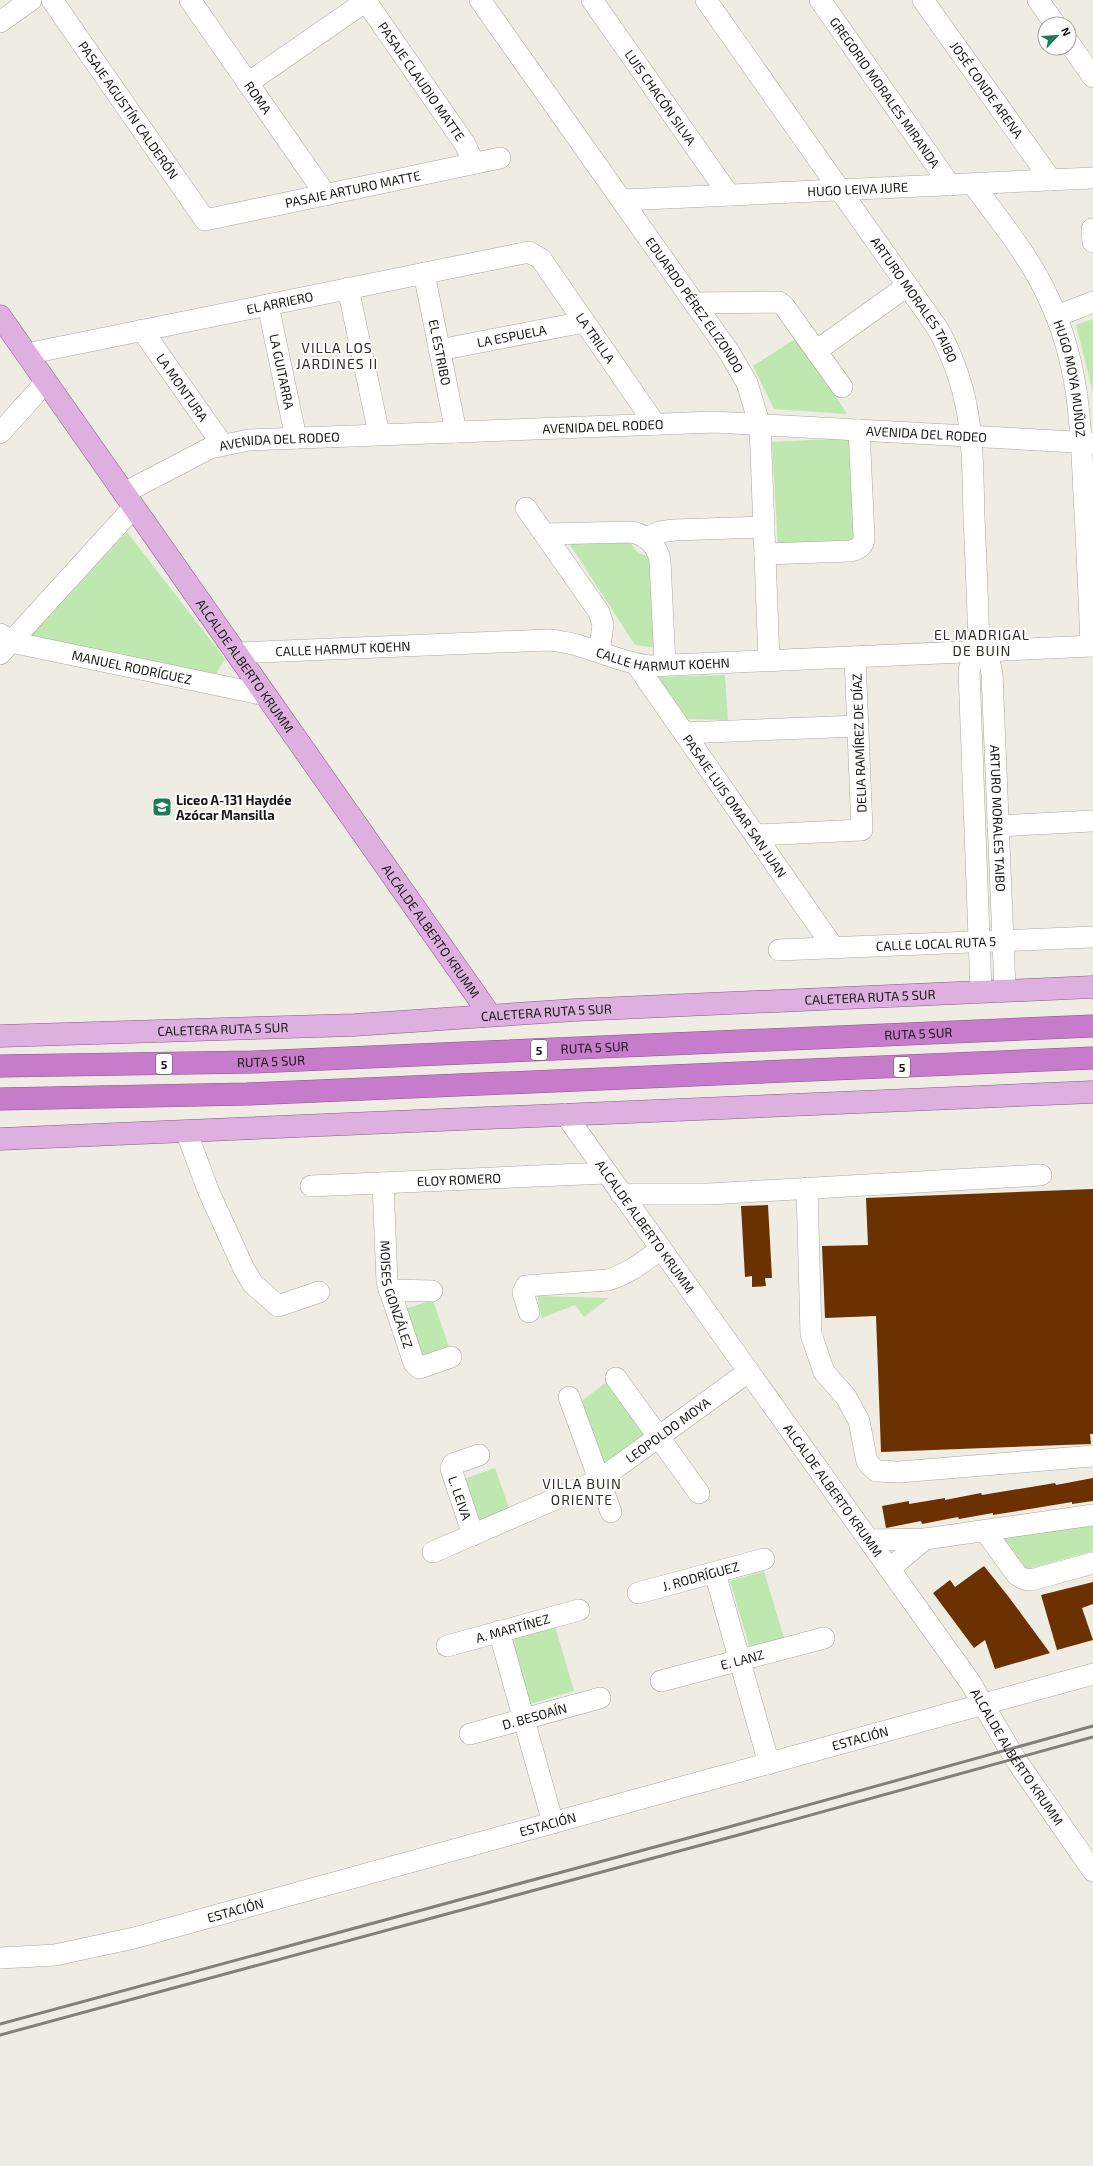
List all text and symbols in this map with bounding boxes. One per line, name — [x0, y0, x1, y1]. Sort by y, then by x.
street label: GREGORIO MORALES MIRANDA — [827, 14, 943, 171]
north arrow — [1037, 16, 1077, 56]
street label: PASAJE CLAUDIO MATTE — [375, 19, 468, 144]
text: N — [1059, 25, 1074, 38]
street label: PASAJE AGUSTÍN CALDERÓN — [75, 38, 182, 182]
street label: JOSÉ CONDE ARENA — [947, 38, 1027, 141]
street label: LUIS CHACÓN SILVA — [621, 47, 699, 148]
street label: ROMA — [241, 78, 275, 117]
street label: PASAJE ARTURO MATTE — [284, 167, 422, 211]
street label: HUGO LEIVA JURE — [807, 179, 908, 199]
street label: EDUARDO PÉREZ ELIZONDO — [642, 234, 747, 375]
street label: ARTURO MORALES TAIBO — [867, 234, 961, 365]
street label: EL ARRIERO — [245, 288, 315, 317]
street label: LA TRILLA — [573, 310, 618, 366]
street label: EL ESTRIBO — [426, 318, 454, 387]
street label: HUGO MOYA MUÑOZ — [1050, 318, 1089, 438]
street label: LA ESPUELA — [476, 321, 548, 350]
street label: LA GUITARRA — [266, 332, 298, 411]
district label: VILLA LOS JARDINES II — [296, 339, 378, 372]
street label: LA MONTURA — [153, 350, 211, 424]
street label: AVENIDA DEL RODEO — [542, 416, 664, 437]
street label: AVENIDA DEL RODEO — [866, 422, 987, 445]
street label: AVENIDA DEL RODEO — [218, 428, 340, 454]
street label: ALCALDE ALBERTO KRUMM — [193, 596, 297, 736]
district label: EL MADRIGAL DE BUIN — [934, 626, 1030, 659]
street label: CALLE HARMUT KOEHN — [275, 638, 411, 659]
street label: CALLE HARMUT KOEHN — [594, 644, 730, 674]
street label: MANUEL RODRÍGUEZ — [70, 647, 193, 688]
street label: DELIA RAMÍREZ DE DÍAZ — [848, 673, 869, 813]
street label: PASAJE LUIS OMAR SAN JUAN — [680, 731, 790, 881]
street label: ARTURO MORALES TAIBO — [987, 745, 1009, 892]
place label: Liceo A-131 Haydée Azócar Mansilla — [176, 792, 292, 823]
school or university icon: Liceo A-131 Haydée Azócar Mansilla — [151, 796, 173, 818]
street label: ALCALDE ALBERTO KRUMM — [379, 861, 483, 1001]
street label: CALLE LOCAL RUTA 5 — [875, 933, 996, 954]
street label: CALETERA RUTA 5 SUR — [804, 986, 936, 1008]
street label: CALETERA RUTA 5 SUR — [480, 1000, 612, 1024]
street label: CALETERA RUTA 5 SUR — [157, 1019, 289, 1039]
street label: RUTA 5 SUR — [884, 1024, 953, 1043]
street label: RUTA 5 SUR — [560, 1038, 629, 1057]
road number: 5 — [531, 1040, 547, 1060]
street label: RUTA 5 SUR — [237, 1052, 305, 1070]
road number: 5 — [156, 1054, 172, 1074]
road number: 5 — [894, 1057, 910, 1077]
street label: ALCALDE ALBERTO KRUMM — [592, 1157, 698, 1296]
street label: ELOY ROMERO — [416, 1170, 501, 1189]
street label: MOISES GONZÁLEZ — [377, 1240, 417, 1350]
street label: LEOPOLDO MOYA — [622, 1394, 713, 1466]
street label: ALCALDE ALBERTO KRUMM — [780, 1421, 886, 1560]
street label: L. LEIVA — [445, 1474, 475, 1522]
district label: VILLA BUIN ORIENTE — [542, 1475, 622, 1508]
street label: J. RODRÍGUEZ — [661, 1558, 741, 1594]
street label: A. MARTÍNEZ — [474, 1610, 551, 1646]
street label: E. LANZ — [719, 1646, 766, 1673]
street label: ALCALDE ALBERTO KRUMM — [967, 1685, 1067, 1828]
street label: D. BESOAÍN — [500, 1700, 569, 1733]
street label: ESTACIÓN — [830, 1723, 890, 1754]
street label: ESTACIÓN — [518, 1809, 578, 1840]
street label: ESTACIÓN — [205, 1895, 265, 1926]

